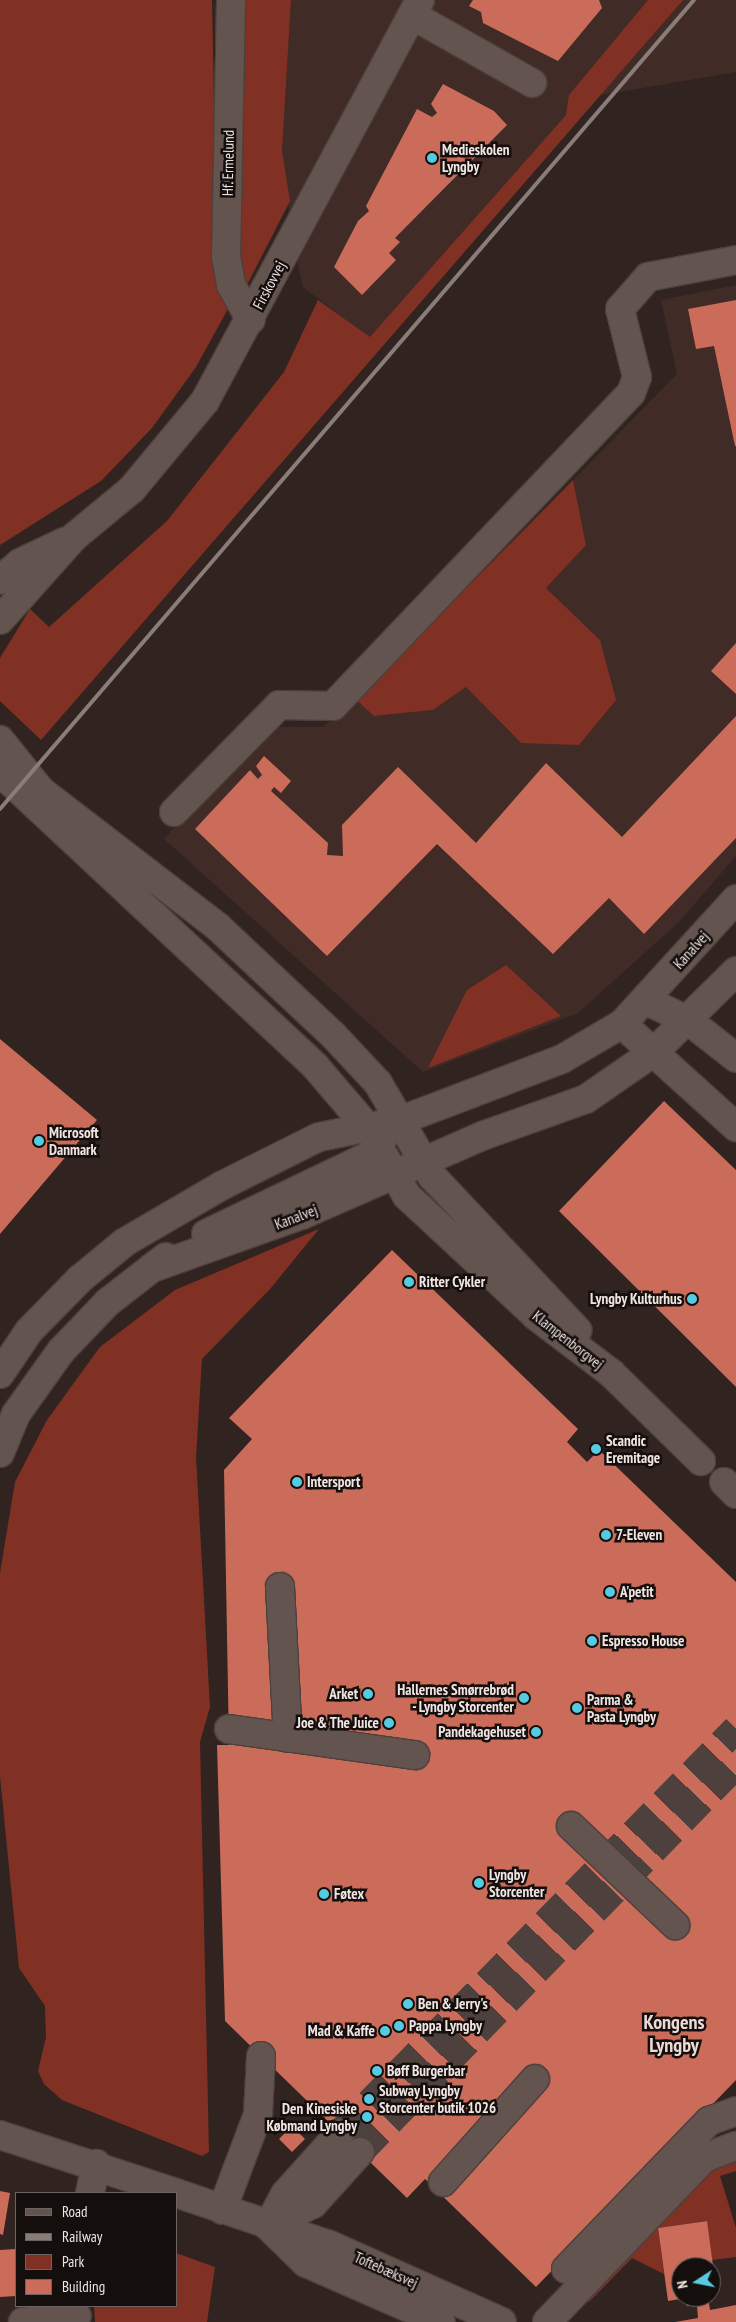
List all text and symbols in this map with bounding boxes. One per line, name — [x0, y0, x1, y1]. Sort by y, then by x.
street label: Hf. Ermelund — [218, 129, 238, 197]
place label: Medieskolen Lyngby — [442, 140, 510, 175]
marker: Medieskolen Lyngby — [426, 152, 438, 164]
street label: Firskovvej — [249, 258, 289, 312]
street label: Kanalvej — [669, 927, 713, 973]
place label: Microsoft Danmark — [49, 1123, 99, 1158]
marker: Microsoft Danmark — [33, 1135, 45, 1147]
street label: Kanalvej — [272, 1201, 320, 1233]
place label: Ritter Cykler — [419, 1273, 485, 1291]
marker: Ritter Cykler — [403, 1276, 415, 1288]
place label: Lyngby Kulturhus — [590, 1290, 682, 1308]
marker: Lyngby Kulturhus — [686, 1293, 698, 1305]
street label: Klampenborgvej — [529, 1307, 607, 1373]
place label: Scandic Eremitage — [606, 1431, 660, 1466]
marker: Scandic Eremitage — [590, 1443, 602, 1455]
place label: Intersport — [307, 1473, 360, 1491]
marker: Intersport — [291, 1476, 303, 1488]
place label: 7-Eleven — [616, 1526, 662, 1544]
marker: 7-Eleven — [600, 1529, 612, 1541]
place label: A'petit — [620, 1583, 654, 1601]
marker: A'petit — [604, 1586, 616, 1598]
place label: Espresso House — [602, 1632, 684, 1650]
marker: Espresso House — [586, 1635, 598, 1647]
place label: Hallernes Smørrebrød - Lyngby Storcenter — [397, 1680, 514, 1715]
place label: Arket — [329, 1685, 358, 1703]
marker: Arket — [362, 1688, 374, 1700]
place label: Parma & Pasta Lyngby — [587, 1690, 656, 1725]
marker: Hallernes Smørrebrød - Lyngby Storcenter — [518, 1692, 530, 1704]
marker: Parma & Pasta Lyngby — [571, 1702, 583, 1714]
place label: Joe & The Juice — [296, 1714, 379, 1732]
marker: Joe & The Juice — [383, 1717, 395, 1729]
place label: Pandekagehuset — [438, 1723, 526, 1741]
marker: Pandekagehuset — [530, 1726, 542, 1738]
place label: Lyngby Storcenter — [489, 1865, 544, 1900]
marker: Lyngby Storcenter — [473, 1877, 485, 1889]
place label: Føtex — [334, 1885, 364, 1903]
marker: Føtex — [318, 1888, 330, 1900]
place label: Ben & Jerry's — [418, 1995, 488, 2013]
marker: Ben & Jerry's — [402, 1998, 414, 2010]
district label: Kongens Lyngby — [644, 2011, 704, 2058]
place label: Pappa Lyngby — [409, 2017, 482, 2035]
marker: Pappa Lyngby — [393, 2020, 405, 2032]
place label: Mad & Kaffe — [308, 2022, 375, 2040]
marker: Mad & Kaffe — [379, 2025, 391, 2037]
place label: Bøff Burgerbar — [387, 2062, 465, 2080]
marker: Bøff Burgerbar — [371, 2065, 383, 2077]
place label: Subway Lyngby Storcenter butik 1026 — [379, 2081, 496, 2116]
marker: Subway Lyngby Storcenter butik 1026 — [363, 2093, 375, 2105]
place label: Den Kinesiske Købmand Lyngby — [267, 2099, 357, 2134]
marker: Den Kinesiske Købmand Lyngby — [361, 2111, 373, 2123]
legend — [15, 2192, 178, 2307]
text: Road — [62, 2202, 88, 2221]
text: Railway — [62, 2227, 102, 2246]
street label: Toftebæksvej — [351, 2248, 421, 2292]
text: Park — [62, 2252, 84, 2271]
north arrow — [671, 2257, 721, 2307]
text: Building — [62, 2277, 105, 2296]
text: N — [673, 2279, 692, 2290]

